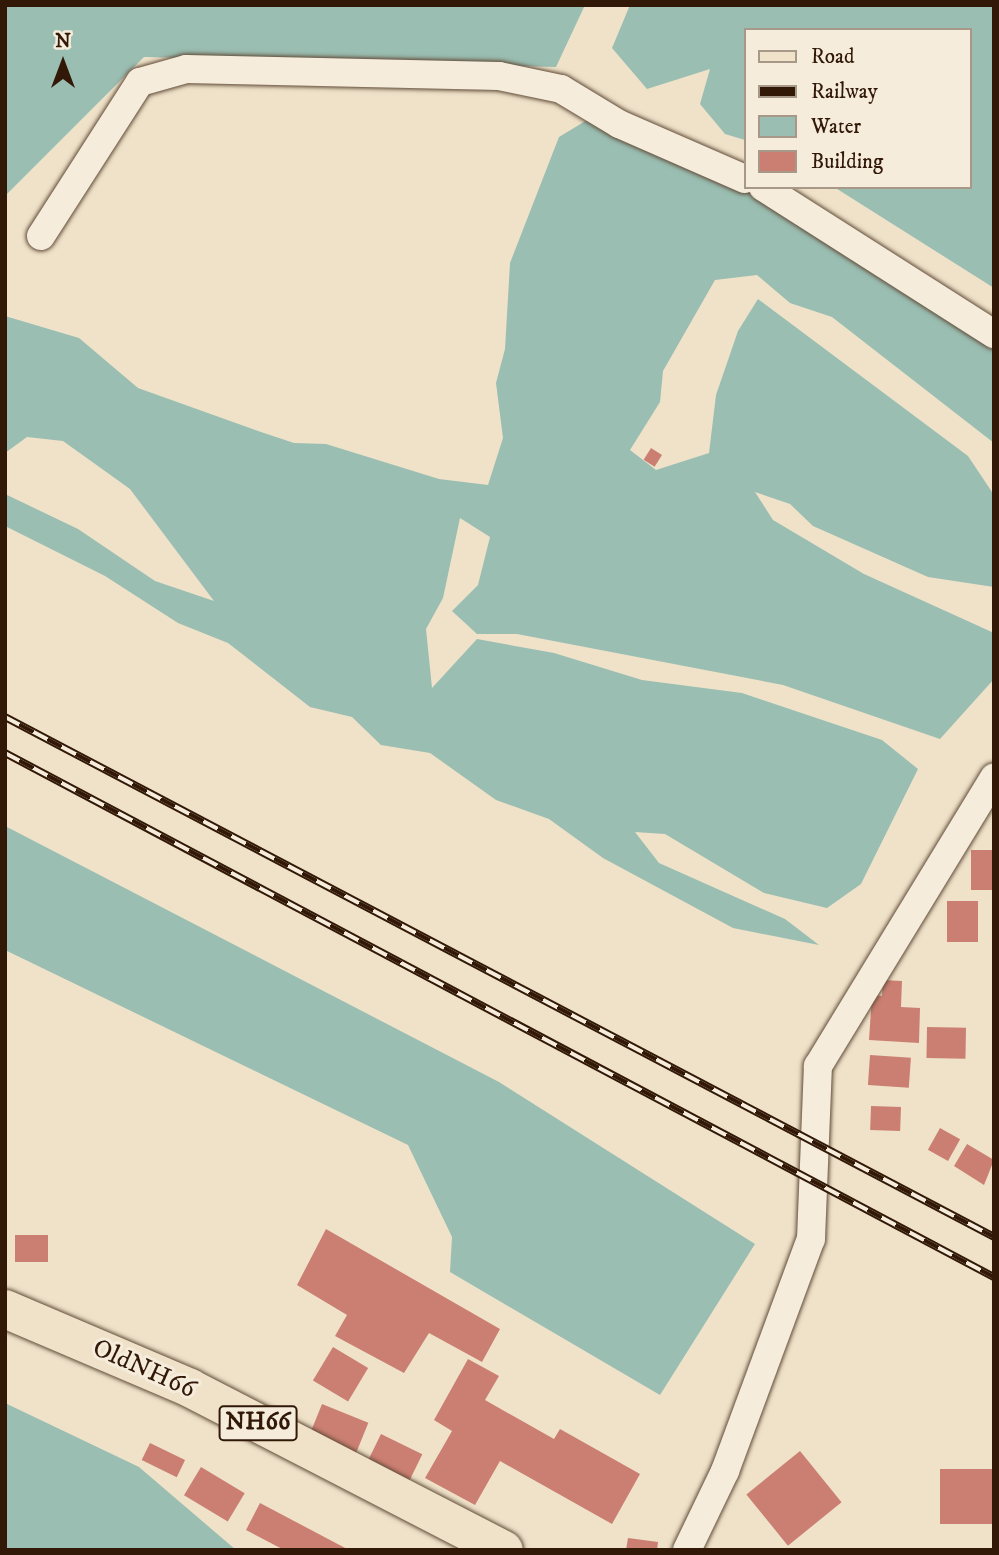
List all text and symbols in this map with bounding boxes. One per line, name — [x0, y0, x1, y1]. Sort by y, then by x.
north arrow — [28, 28, 98, 98]
legend — [744, 28, 971, 189]
text: N — [55, 30, 71, 53]
text: Road — [811, 44, 855, 70]
text: Railway — [811, 79, 878, 105]
text: Water — [811, 114, 861, 140]
text: Building — [811, 149, 883, 175]
street label: OldNH66 — [88, 1333, 200, 1405]
road number: NH66 — [218, 1402, 298, 1443]

